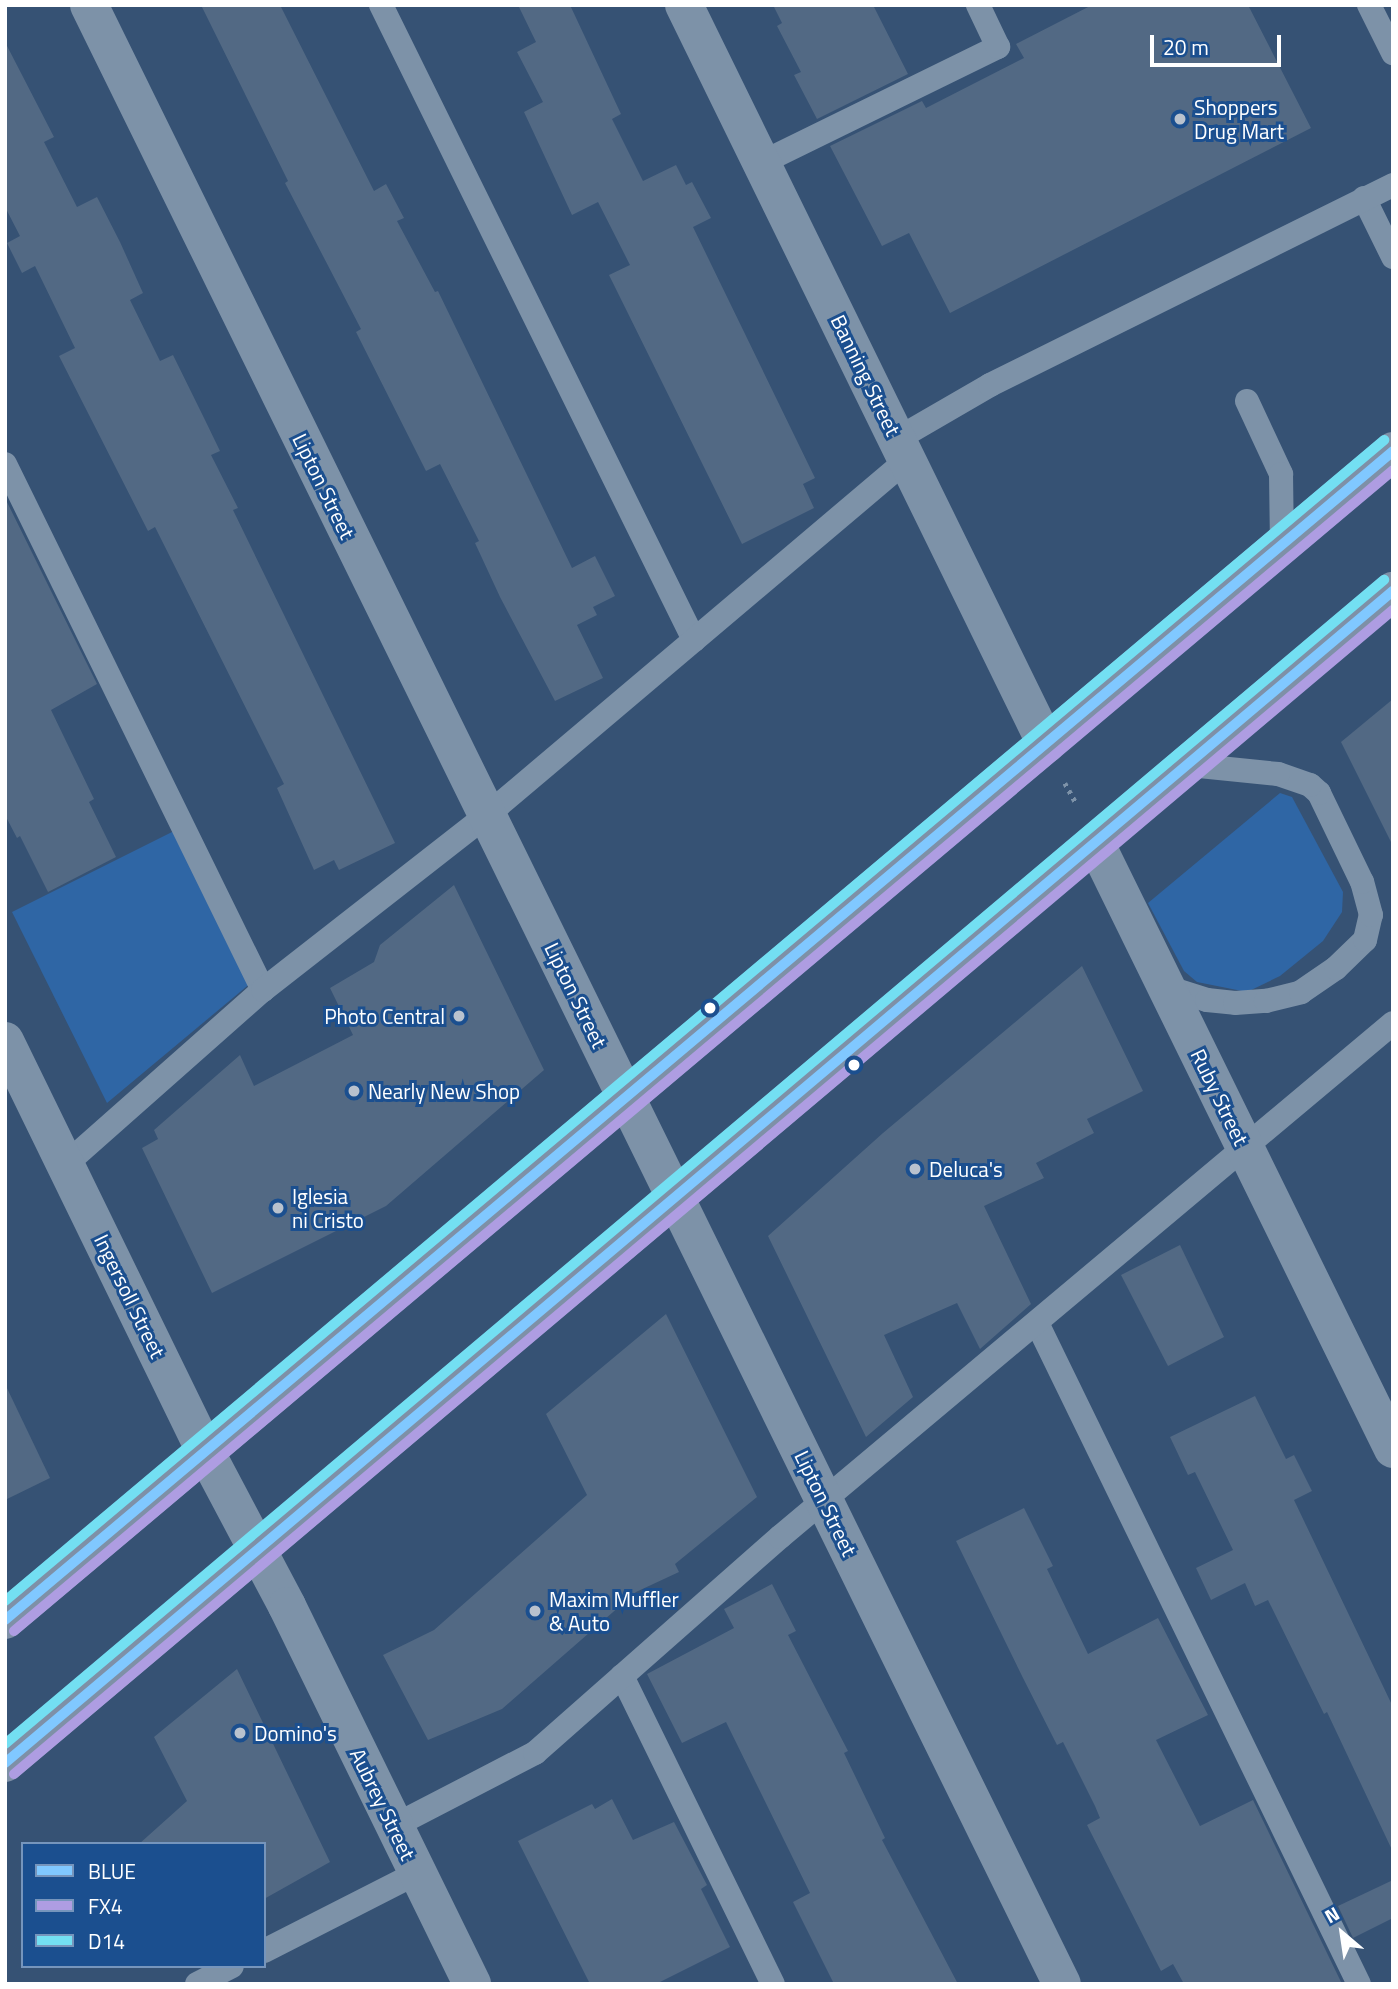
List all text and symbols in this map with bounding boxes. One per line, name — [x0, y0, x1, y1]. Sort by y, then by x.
scale bar — [1153, 21, 1284, 65]
text: 20 m — [1163, 31, 1209, 63]
place label: Shoppers Drug Mart — [1194, 94, 1284, 144]
marker: Shoppers Drug Mart — [1172, 111, 1188, 127]
street label: Banning Street — [826, 310, 906, 440]
street label: Lipton Street — [288, 429, 360, 543]
street label: Lipton Street — [540, 938, 612, 1052]
unlabelled marker — [703, 1001, 717, 1015]
place label: Photo Central — [324, 1003, 445, 1029]
marker: Photo Central — [451, 1008, 467, 1024]
street label: Ruby Street — [1186, 1045, 1254, 1149]
unlabelled marker — [847, 1058, 861, 1072]
place label: Nearly New Shop — [368, 1078, 520, 1104]
marker: Nearly New Shop — [346, 1083, 362, 1099]
place label: Deluca's — [929, 1156, 1003, 1182]
marker: Deluca's — [907, 1161, 923, 1177]
place label: Iglesia ni Cristo — [292, 1183, 364, 1233]
marker: Iglesia ni Cristo — [270, 1200, 286, 1216]
street label: Ingersoll Street — [89, 1230, 171, 1362]
street label: Lipton Street — [790, 1446, 862, 1560]
place label: Maxim Muffler & Auto — [549, 1586, 679, 1636]
marker: Maxim Muffler & Auto — [527, 1603, 543, 1619]
place label: Domino's — [254, 1720, 337, 1746]
marker: Domino's — [232, 1725, 248, 1741]
street label: Aubrey Street — [345, 1744, 421, 1864]
legend — [21, 1842, 266, 1968]
text: BLUE — [88, 1855, 136, 1887]
text: FX4 — [88, 1890, 122, 1922]
north arrow — [1307, 1898, 1377, 1968]
text: N — [1319, 1898, 1344, 1930]
text: D14 — [88, 1925, 125, 1957]

